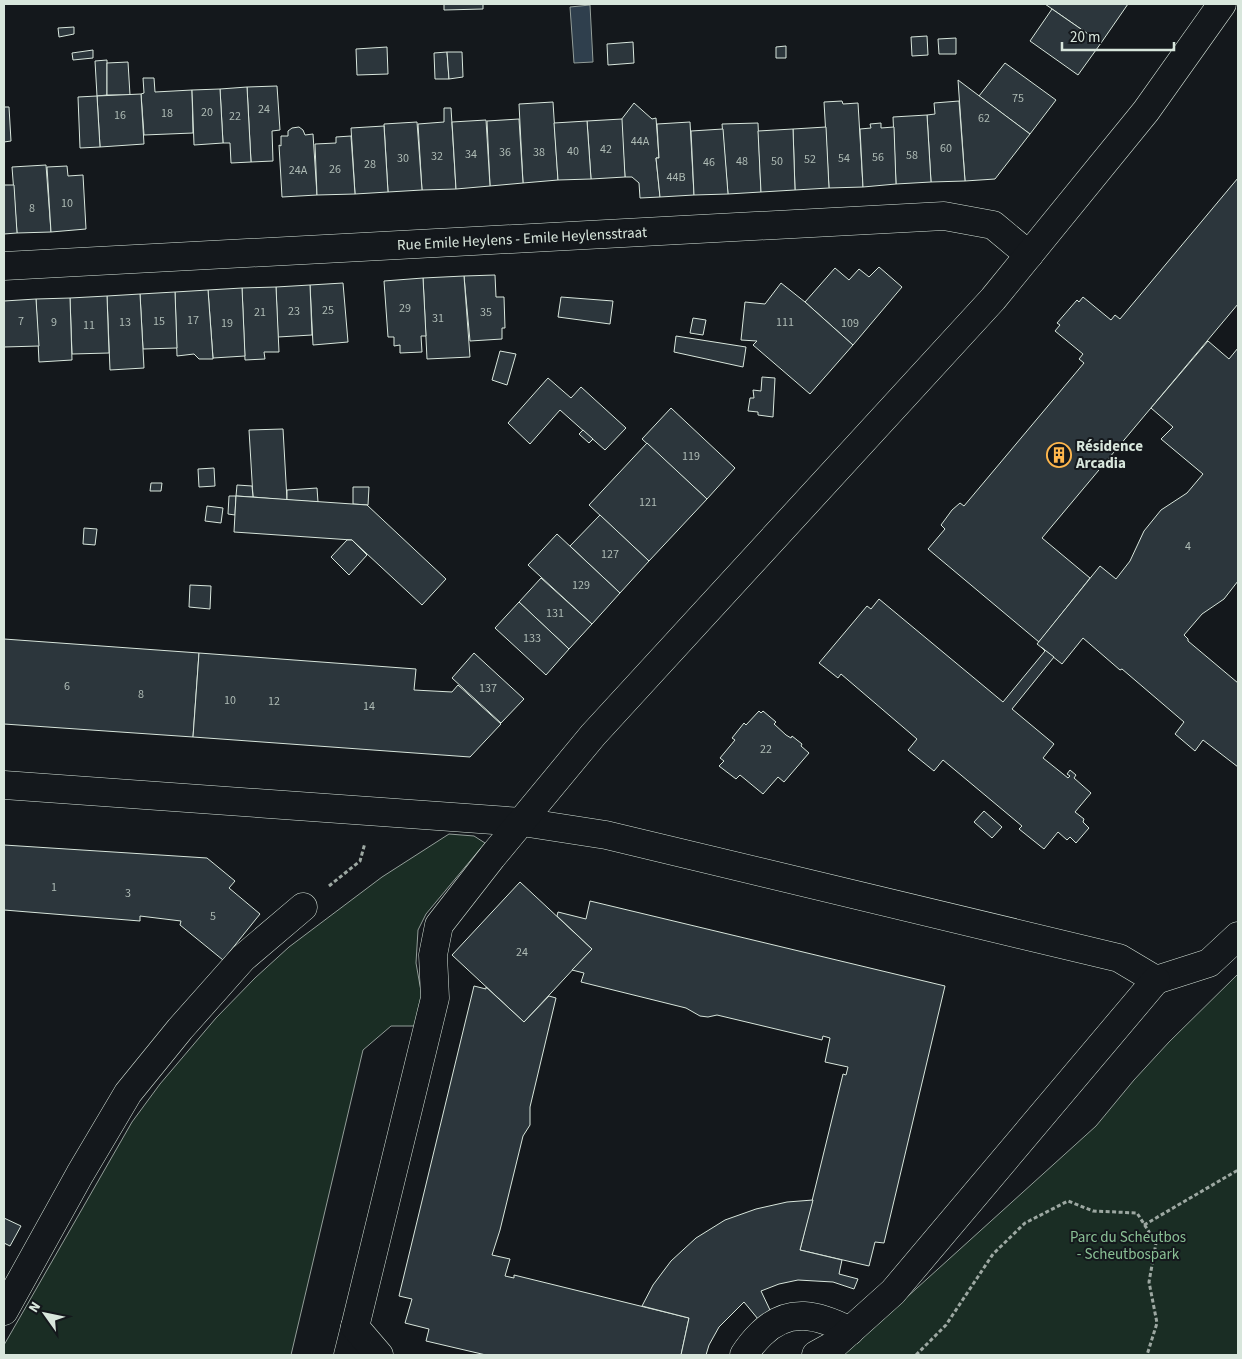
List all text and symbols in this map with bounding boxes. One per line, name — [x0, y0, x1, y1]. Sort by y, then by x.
scale bar — [1062, 20, 1174, 52]
text: 20 m — [1070, 27, 1100, 48]
house number: 75 — [1012, 90, 1024, 107]
house number: 24 — [258, 101, 270, 118]
house number: 20 — [201, 104, 213, 121]
house number: 18 — [161, 105, 173, 122]
house number: 16 — [114, 107, 126, 124]
house number: 22 — [229, 108, 241, 125]
house number: 62 — [978, 110, 990, 127]
house number: 44A — [631, 133, 650, 150]
house number: 60 — [940, 140, 952, 157]
house number: 42 — [600, 141, 612, 158]
house number: 40 — [567, 143, 579, 160]
house number: 36 — [499, 144, 511, 161]
house number: 38 — [533, 144, 545, 161]
house number: 34 — [465, 146, 477, 163]
house number: 58 — [906, 147, 918, 164]
house number: 32 — [431, 148, 443, 165]
house number: 56 — [872, 149, 884, 166]
house number: 30 — [397, 150, 409, 167]
house number: 54 — [838, 150, 850, 167]
house number: 52 — [804, 151, 816, 168]
house number: 48 — [736, 153, 748, 170]
house number: 50 — [771, 153, 783, 170]
house number: 46 — [703, 154, 715, 171]
house number: 28 — [364, 156, 376, 173]
house number: 26 — [329, 161, 341, 178]
house number: 24A — [289, 162, 308, 179]
house number: 44B — [667, 169, 685, 186]
house number: 10 — [61, 195, 73, 212]
house number: 8 — [29, 200, 35, 217]
street label: Rue Emile Heylens - Emile Heylensstraat — [396, 222, 648, 256]
house number: 29 — [399, 300, 411, 317]
house number: 25 — [322, 302, 334, 319]
house number: 23 — [288, 303, 300, 320]
house number: 21 — [254, 304, 266, 321]
house number: 35 — [480, 304, 492, 321]
house number: 31 — [432, 310, 444, 327]
house number: 17 — [187, 312, 199, 329]
house number: 7 — [18, 313, 24, 330]
house number: 15 — [153, 313, 165, 330]
house number: 9 — [51, 314, 57, 331]
house number: 13 — [119, 314, 131, 331]
house number: 111 — [776, 314, 794, 331]
house number: 19 — [221, 315, 233, 332]
house number: 109 — [841, 315, 859, 332]
house number: 11 — [83, 317, 95, 334]
place label: Résidence Arcadia — [1075, 436, 1143, 474]
building icon: Résidence Arcadia — [1046, 442, 1072, 468]
house number: 119 — [682, 448, 700, 465]
house number: 121 — [639, 494, 657, 511]
house number: 4 — [1185, 538, 1191, 555]
house number: 127 — [601, 546, 619, 563]
house number: 129 — [572, 577, 590, 594]
house number: 131 — [546, 605, 564, 622]
house number: 133 — [523, 630, 541, 647]
house number: 6 — [64, 678, 70, 695]
house number: 137 — [479, 680, 497, 697]
house number: 8 — [138, 686, 144, 703]
house number: 10 — [224, 692, 236, 709]
house number: 12 — [268, 693, 280, 710]
house number: 14 — [363, 698, 375, 715]
house number: 22 — [760, 741, 772, 758]
house number: 1 — [51, 879, 57, 896]
house number: 3 — [125, 885, 131, 902]
house number: 5 — [210, 908, 216, 925]
house number: 24 — [516, 944, 528, 961]
park label: Parc du Scheutbos - Scheutbospark — [1070, 1227, 1186, 1265]
north arrow — [20, 1289, 70, 1339]
text: N — [24, 1298, 46, 1317]

